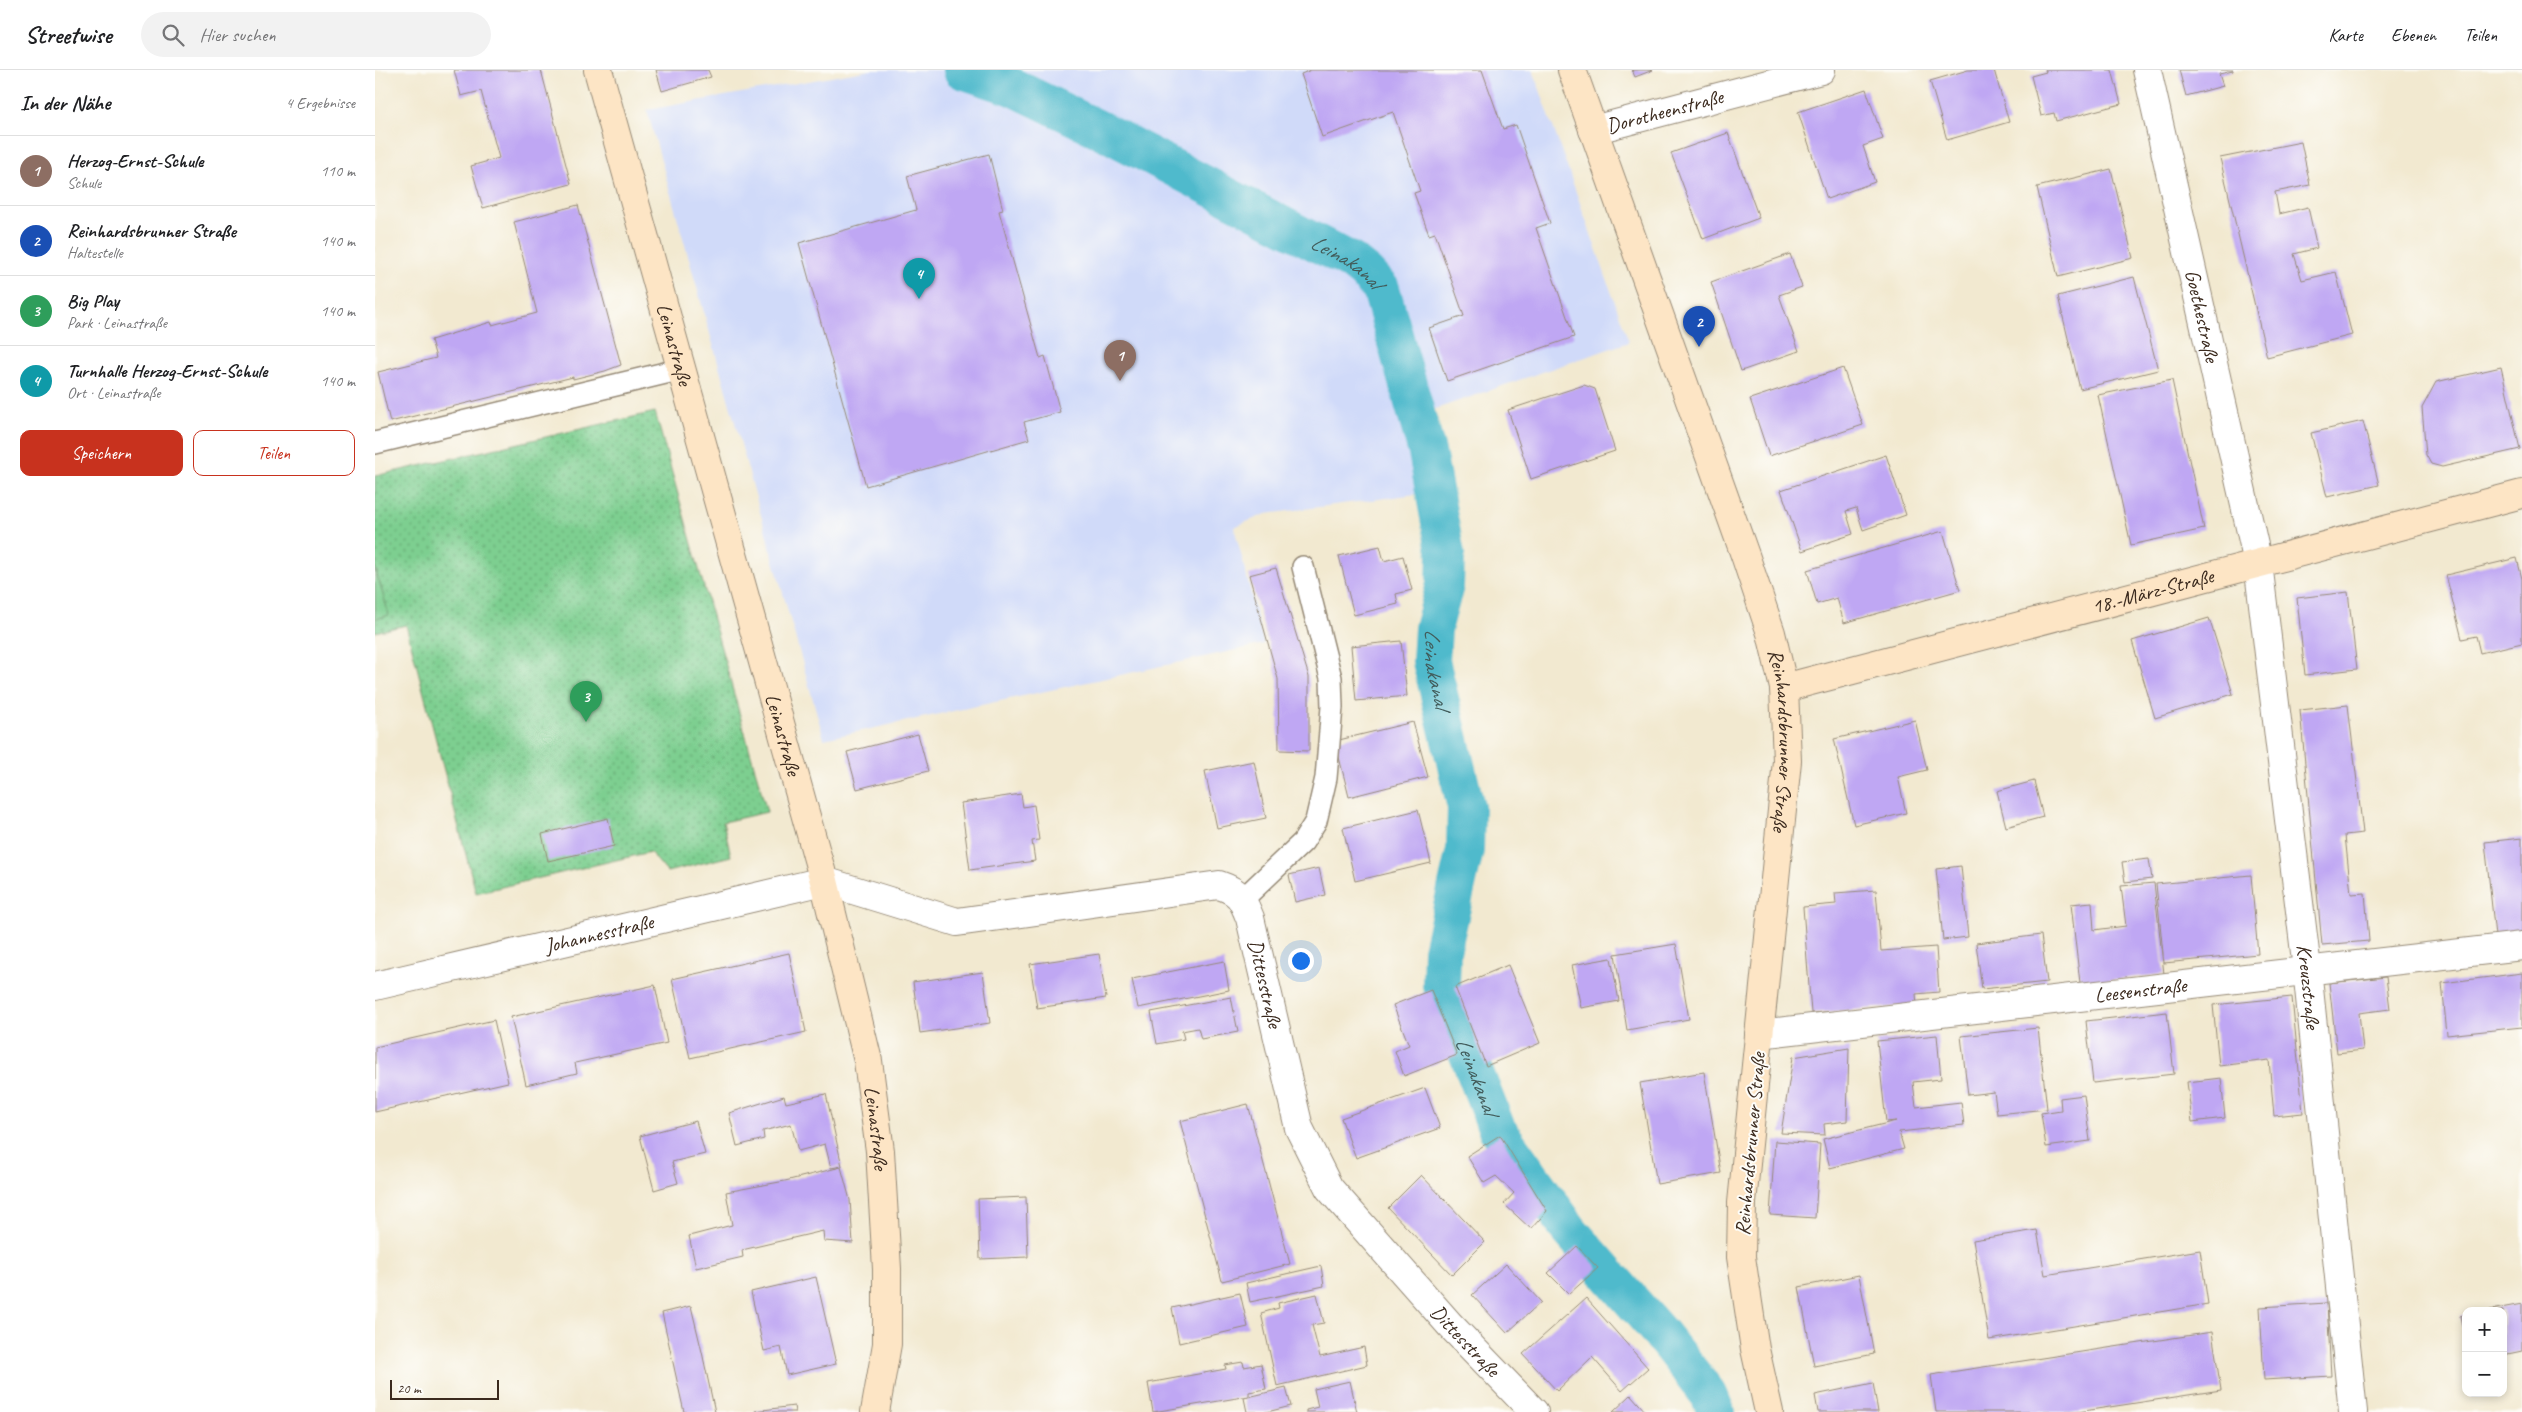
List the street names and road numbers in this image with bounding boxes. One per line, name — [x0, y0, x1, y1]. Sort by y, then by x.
street label: Dorotheenstraße — [1603, 83, 1728, 139]
street label: Goethestraße — [2179, 267, 2226, 367]
street label: Leinastraße — [651, 301, 699, 390]
street label: 18.-März-Straße — [2089, 562, 2218, 620]
street label: Reinhardsbrunner Straße — [1762, 646, 1800, 835]
street label: Leinastraße — [759, 691, 808, 781]
street label: Johannesstraße — [541, 908, 658, 959]
street label: Dittesstraße — [1242, 937, 1289, 1032]
street label: Kreuzstraße — [2291, 943, 2326, 1032]
street label: Leesenstraße — [2093, 972, 2190, 1008]
street label: Reinhardsbrunner Straße — [1729, 1049, 1771, 1237]
street label: Leinastraße — [859, 1085, 894, 1173]
street label: Dittesstraße — [1425, 1299, 1507, 1384]

